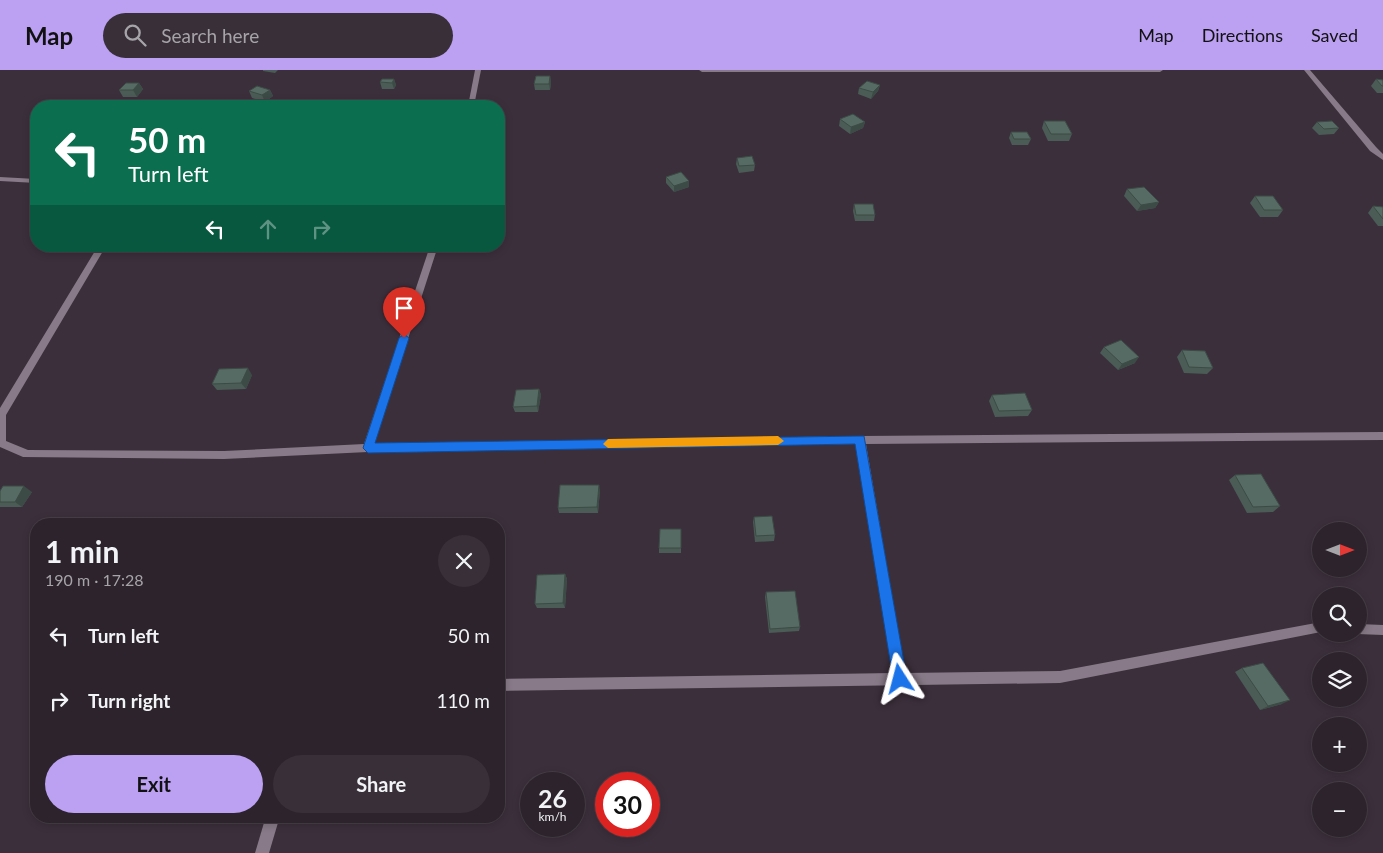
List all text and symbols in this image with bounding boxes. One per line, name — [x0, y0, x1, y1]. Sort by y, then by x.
search box — [103, 13, 453, 58]
text: Map — [25, 21, 73, 50]
icon: search — [121, 21, 149, 49]
text: Search here — [161, 24, 259, 47]
text: Map — [1138, 24, 1174, 46]
text: Directions — [1202, 24, 1283, 46]
text: Saved — [1311, 24, 1358, 46]
text: 50 m — [128, 118, 206, 160]
icon: left — [45, 120, 110, 185]
text: Turn left — [128, 160, 209, 187]
icon: left — [201, 215, 229, 243]
icon: ahead — [254, 215, 282, 243]
icon: right — [307, 215, 335, 243]
pin — [383, 287, 425, 338]
icon: arrive — [390, 294, 418, 322]
north arrow — [1312, 522, 1368, 578]
map controls — [1312, 522, 1367, 837]
text: 1 min — [45, 533, 119, 569]
button: close — [438, 535, 490, 587]
text: 190 m · 17:28 — [45, 570, 144, 589]
button: search — [1312, 587, 1367, 642]
icon: left — [45, 622, 73, 650]
text: Turn left — [88, 624, 159, 647]
text: 50 m — [447, 624, 490, 647]
position arrow — [873, 652, 925, 704]
button: layers — [1312, 652, 1367, 707]
icon: right — [45, 687, 73, 715]
text: Turn right — [88, 689, 170, 712]
text: 110 m — [436, 689, 490, 712]
button: + — [1312, 717, 1367, 772]
button: Exit — [45, 755, 263, 813]
button: Share — [273, 755, 490, 813]
speed limit sign: 30 — [595, 772, 660, 837]
button: − — [1312, 782, 1367, 837]
text: 26 — [538, 783, 567, 813]
text: km/h — [538, 809, 567, 824]

